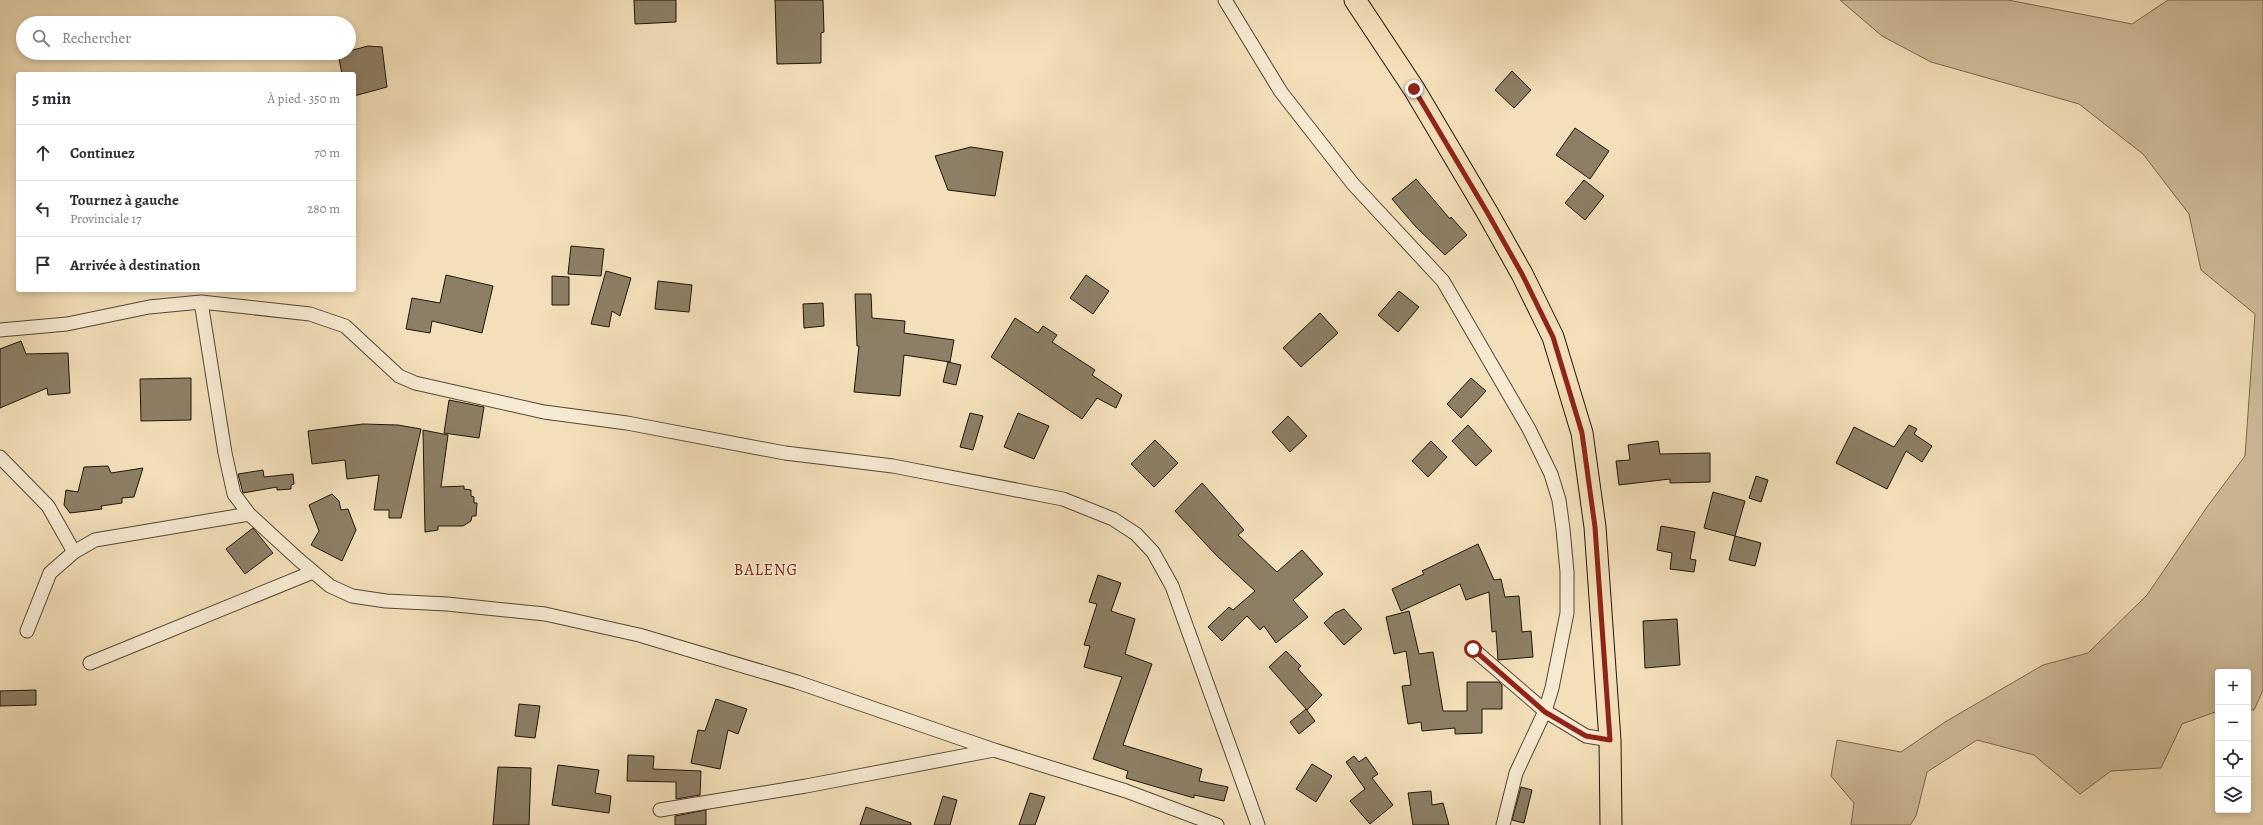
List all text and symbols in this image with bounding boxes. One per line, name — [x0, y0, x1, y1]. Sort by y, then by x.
search box — [16, 16, 356, 60]
icon: search — [30, 27, 52, 49]
text: Rechercher — [62, 28, 131, 48]
route end — [1405, 80, 1423, 98]
text: 5 min — [32, 87, 71, 110]
text: À pied · 350 m — [267, 90, 340, 107]
icon: ahead — [32, 142, 54, 164]
text: Continuez — [70, 143, 135, 163]
text: 70 m — [314, 144, 340, 161]
text: Tournez à gauche — [70, 190, 179, 210]
icon: left — [32, 198, 54, 220]
text: 280 m — [307, 200, 340, 217]
text: Provinciale 17 — [70, 210, 141, 227]
icon: arrive — [32, 254, 54, 276]
text: Arrivée à destination — [70, 255, 201, 275]
district label: BALENG — [734, 559, 798, 581]
route start — [1464, 640, 1482, 658]
map controls — [2215, 669, 2251, 813]
button: + — [2215, 669, 2251, 705]
button: − — [2215, 705, 2251, 741]
button: locate — [2215, 741, 2251, 777]
button: layers — [2215, 777, 2251, 813]

